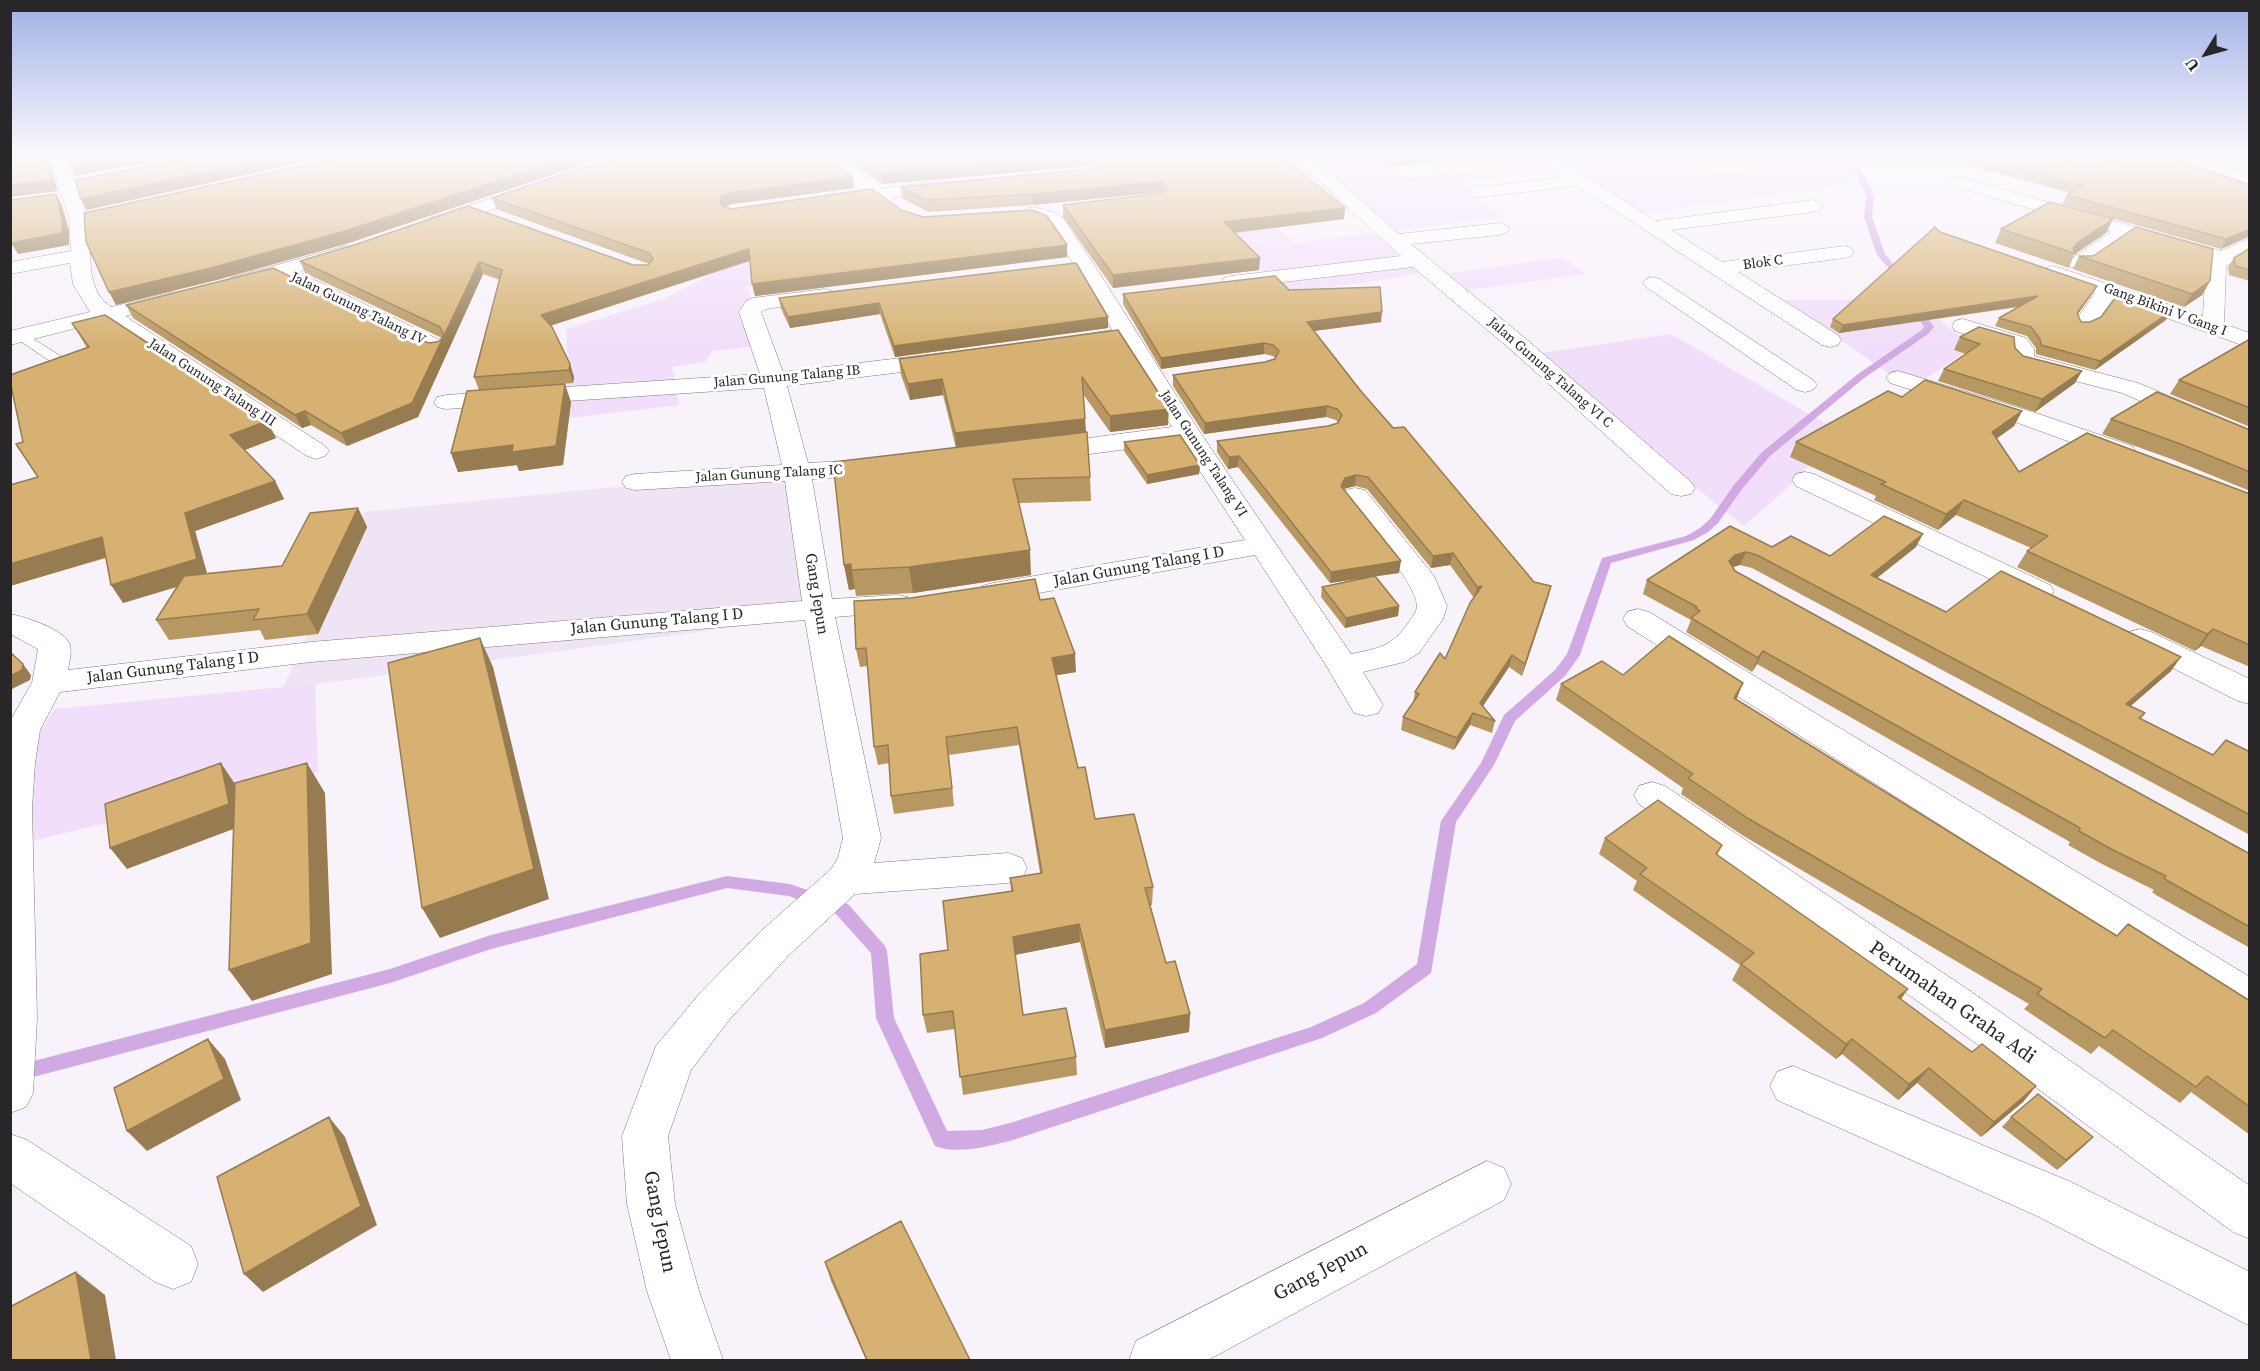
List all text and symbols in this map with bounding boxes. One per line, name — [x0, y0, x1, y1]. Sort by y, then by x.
north arrow — [2176, 24, 2236, 84]
text: U — [2179, 54, 2204, 76]
street label: Blok C — [1742, 252, 1784, 274]
street label: Jalan Gunung Talang IV — [288, 269, 428, 349]
street label: Gang Bikini V Gang I — [2101, 280, 2229, 340]
street label: Jalan Gunung Talang VI C — [1484, 314, 1616, 432]
street label: Jalan Gunung Talang III — [145, 335, 279, 431]
street label: Jalan Gunung Talang IB — [713, 362, 861, 392]
street label: Jalan Gunung Talang VI — [1156, 387, 1250, 521]
street label: Jalan Gunung Talang IC — [695, 462, 843, 486]
street label: Jalan Gunung Talang I D — [1052, 543, 1226, 591]
street label: Gang Jepun — [800, 552, 832, 636]
street label: Jalan Gunung Talang I D — [570, 605, 744, 639]
street label: Jalan Gunung Talang I D — [86, 648, 260, 688]
street label: Perumahan Graha Adi — [1864, 936, 2040, 1070]
street label: Gang Jepun — [637, 1169, 681, 1275]
street label: Gang Jepun — [1270, 1237, 1372, 1307]

